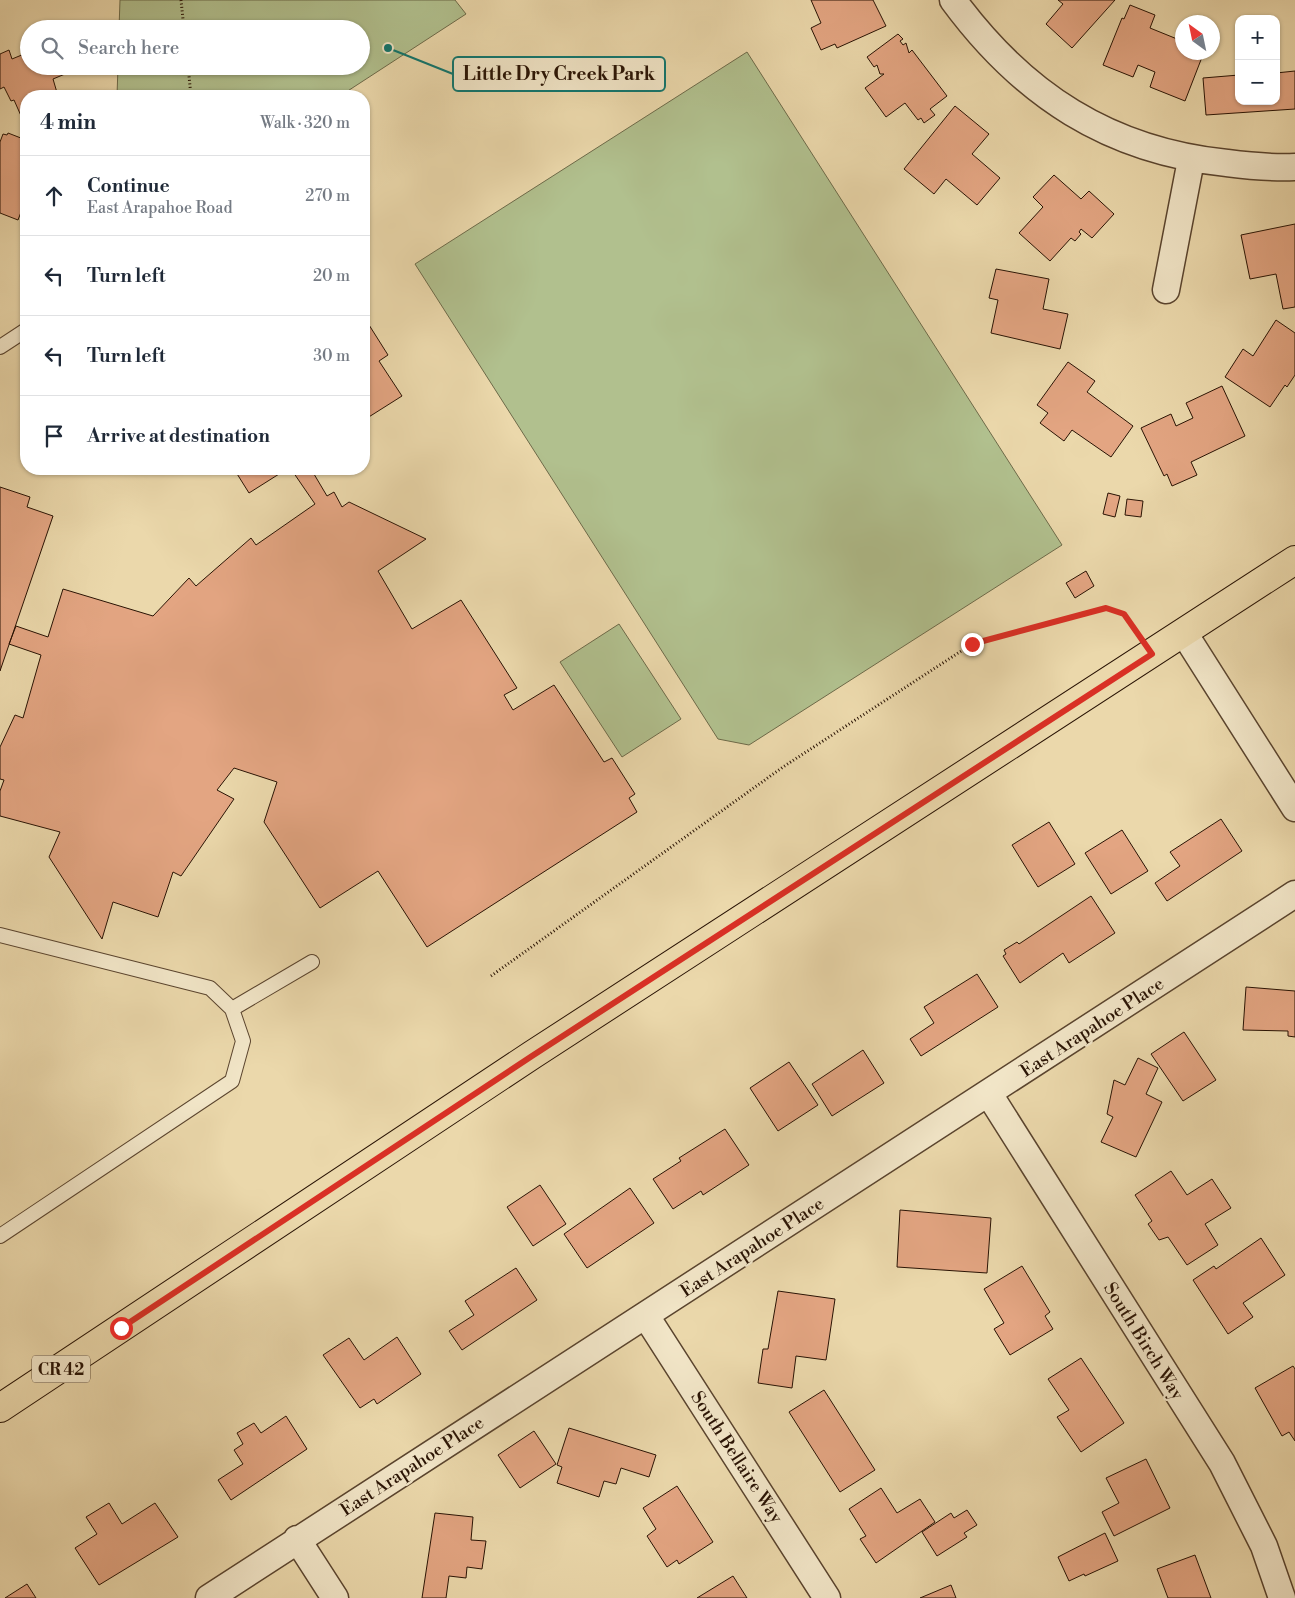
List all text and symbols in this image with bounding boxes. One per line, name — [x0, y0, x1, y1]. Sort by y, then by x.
north arrow — [1175, 15, 1220, 60]
map controls — [1235, 15, 1280, 105]
button: + — [1235, 15, 1280, 60]
search box — [20, 20, 370, 75]
icon: search — [38, 34, 66, 62]
text: Search here — [78, 36, 179, 60]
callout: Little Dry Creek Park — [453, 57, 665, 91]
button: − — [1235, 60, 1280, 105]
text: Little Dry Creek Park — [463, 62, 655, 86]
text: 4 min — [40, 110, 96, 136]
text: Walk · 320 m — [260, 113, 350, 133]
text: Continue — [87, 174, 170, 198]
icon: ahead — [40, 182, 68, 210]
text: 270 m — [305, 186, 350, 206]
text: East Arapahoe Road — [87, 198, 233, 218]
icon: left — [40, 262, 68, 290]
text: Turn left — [87, 264, 166, 288]
text: 20 m — [313, 266, 350, 286]
icon: left — [40, 342, 68, 370]
text: Turn left — [87, 344, 166, 368]
text: 30 m — [313, 346, 350, 366]
icon: arrive — [40, 422, 68, 450]
text: Arrive at destination — [87, 424, 270, 448]
route end — [961, 633, 984, 656]
street label: East Arapahoe Place — [1016, 972, 1169, 1083]
street label: East Arapahoe Place — [676, 1192, 829, 1303]
street label: South Birch Way — [1098, 1278, 1189, 1404]
route start — [110, 1317, 133, 1340]
road number: CR 42 — [32, 1356, 90, 1382]
street label: South Bellaire Way — [685, 1387, 788, 1528]
street label: East Arapahoe Place — [336, 1411, 489, 1522]

